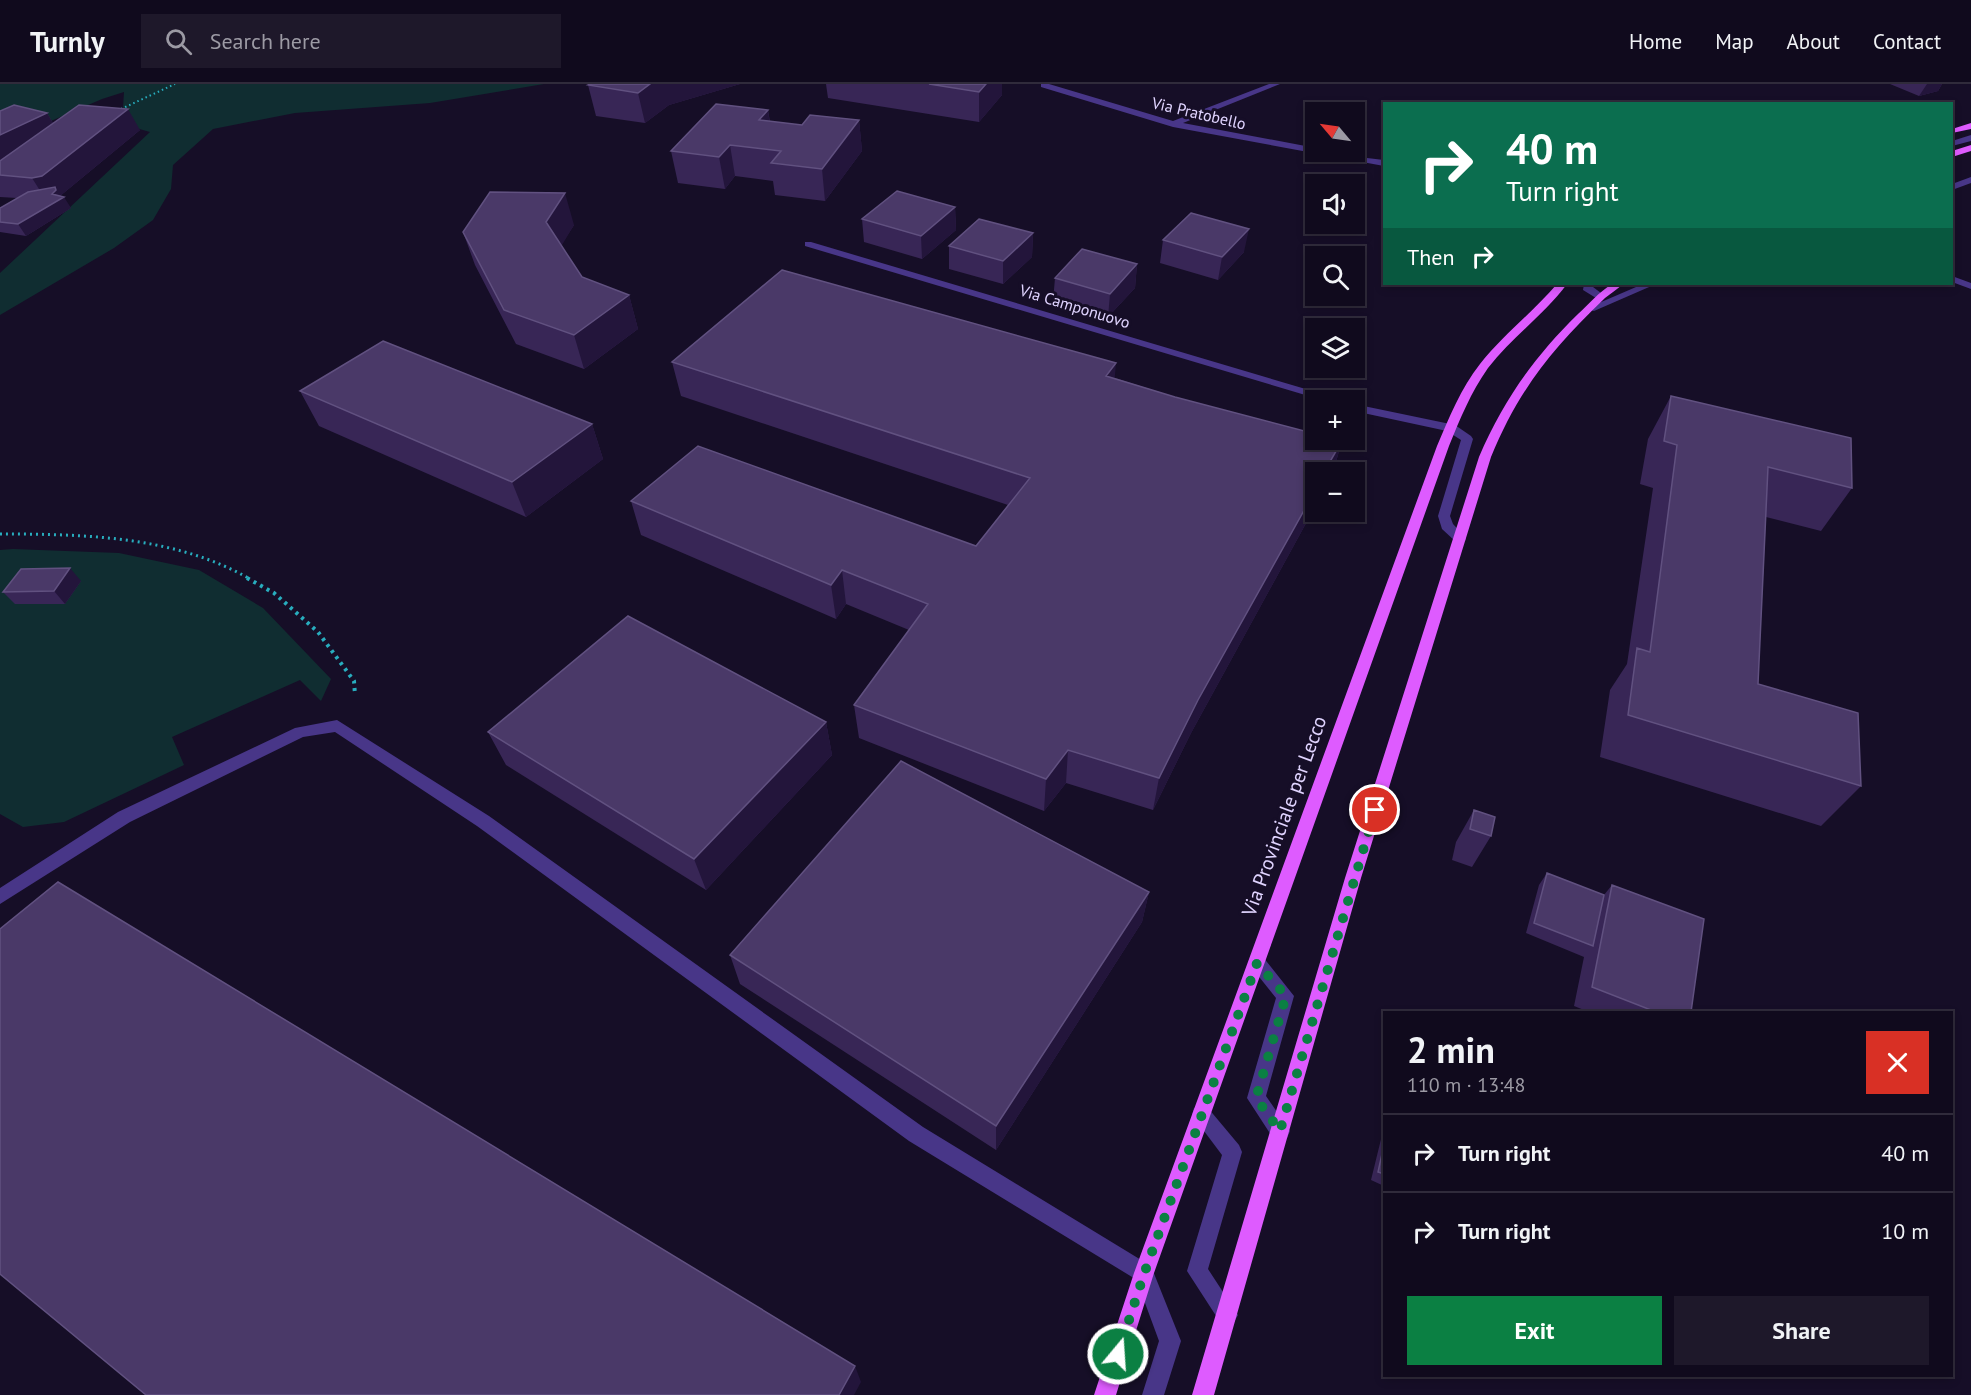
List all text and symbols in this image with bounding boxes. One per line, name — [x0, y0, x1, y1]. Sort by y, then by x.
search box — [141, 14, 561, 68]
text: Turnly — [30, 23, 105, 60]
icon: search — [162, 25, 195, 58]
text: Search here — [210, 27, 321, 55]
text: Home — [1629, 28, 1682, 55]
text: Map — [1715, 28, 1754, 55]
text: About — [1787, 28, 1840, 55]
text: Contact — [1873, 28, 1941, 55]
street label: Via Pratobello — [1149, 92, 1248, 134]
north arrow — [1305, 102, 1365, 162]
map controls — [1305, 102, 1365, 522]
text: 40 m — [1506, 121, 1598, 176]
icon: right — [1407, 126, 1485, 204]
button: sound — [1305, 174, 1365, 234]
text: Turn right — [1506, 174, 1619, 208]
icon: right — [1466, 240, 1499, 273]
text: Then — [1407, 243, 1454, 271]
button: search — [1305, 246, 1365, 306]
street label: Via Camponuovo — [1016, 279, 1133, 332]
button: layers — [1305, 318, 1365, 378]
button: + — [1305, 390, 1365, 450]
button: − — [1305, 462, 1365, 522]
street label: Via Provinciale per Lecco — [1235, 712, 1332, 921]
pin — [1349, 784, 1400, 835]
icon: arrive — [1358, 793, 1391, 826]
text: 2 min — [1407, 1026, 1495, 1073]
button: close — [1866, 1031, 1929, 1094]
text: 110 m · 13:48 — [1407, 1072, 1525, 1098]
icon: right — [1407, 1137, 1440, 1170]
text: Turn right — [1458, 1139, 1550, 1167]
text: 40 m — [1881, 1139, 1929, 1167]
icon: right — [1407, 1215, 1440, 1248]
text: Turn right — [1458, 1217, 1550, 1245]
text: 10 m — [1881, 1217, 1929, 1245]
button: Exit — [1407, 1296, 1662, 1365]
button: Share — [1674, 1296, 1929, 1365]
position arrow — [1086, 1322, 1150, 1386]

